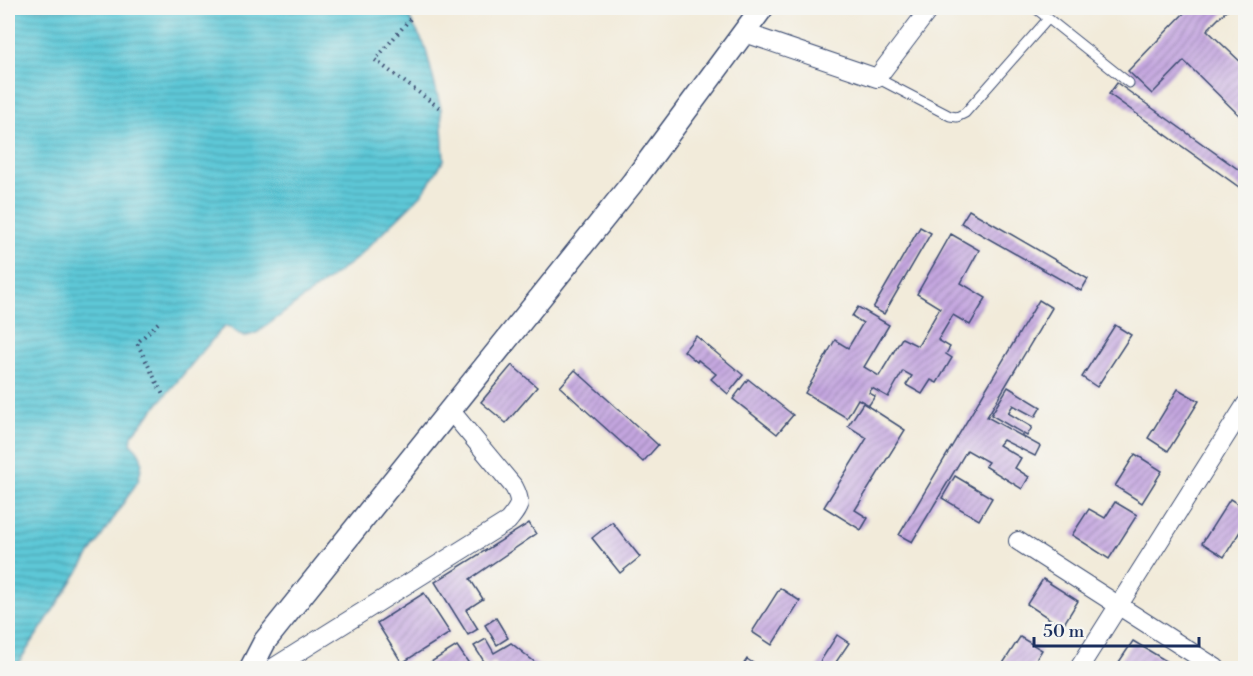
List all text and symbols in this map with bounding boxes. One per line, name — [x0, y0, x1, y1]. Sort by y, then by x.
scale bar — [1034, 610, 1199, 648]
text: 50 m — [1043, 620, 1085, 643]

